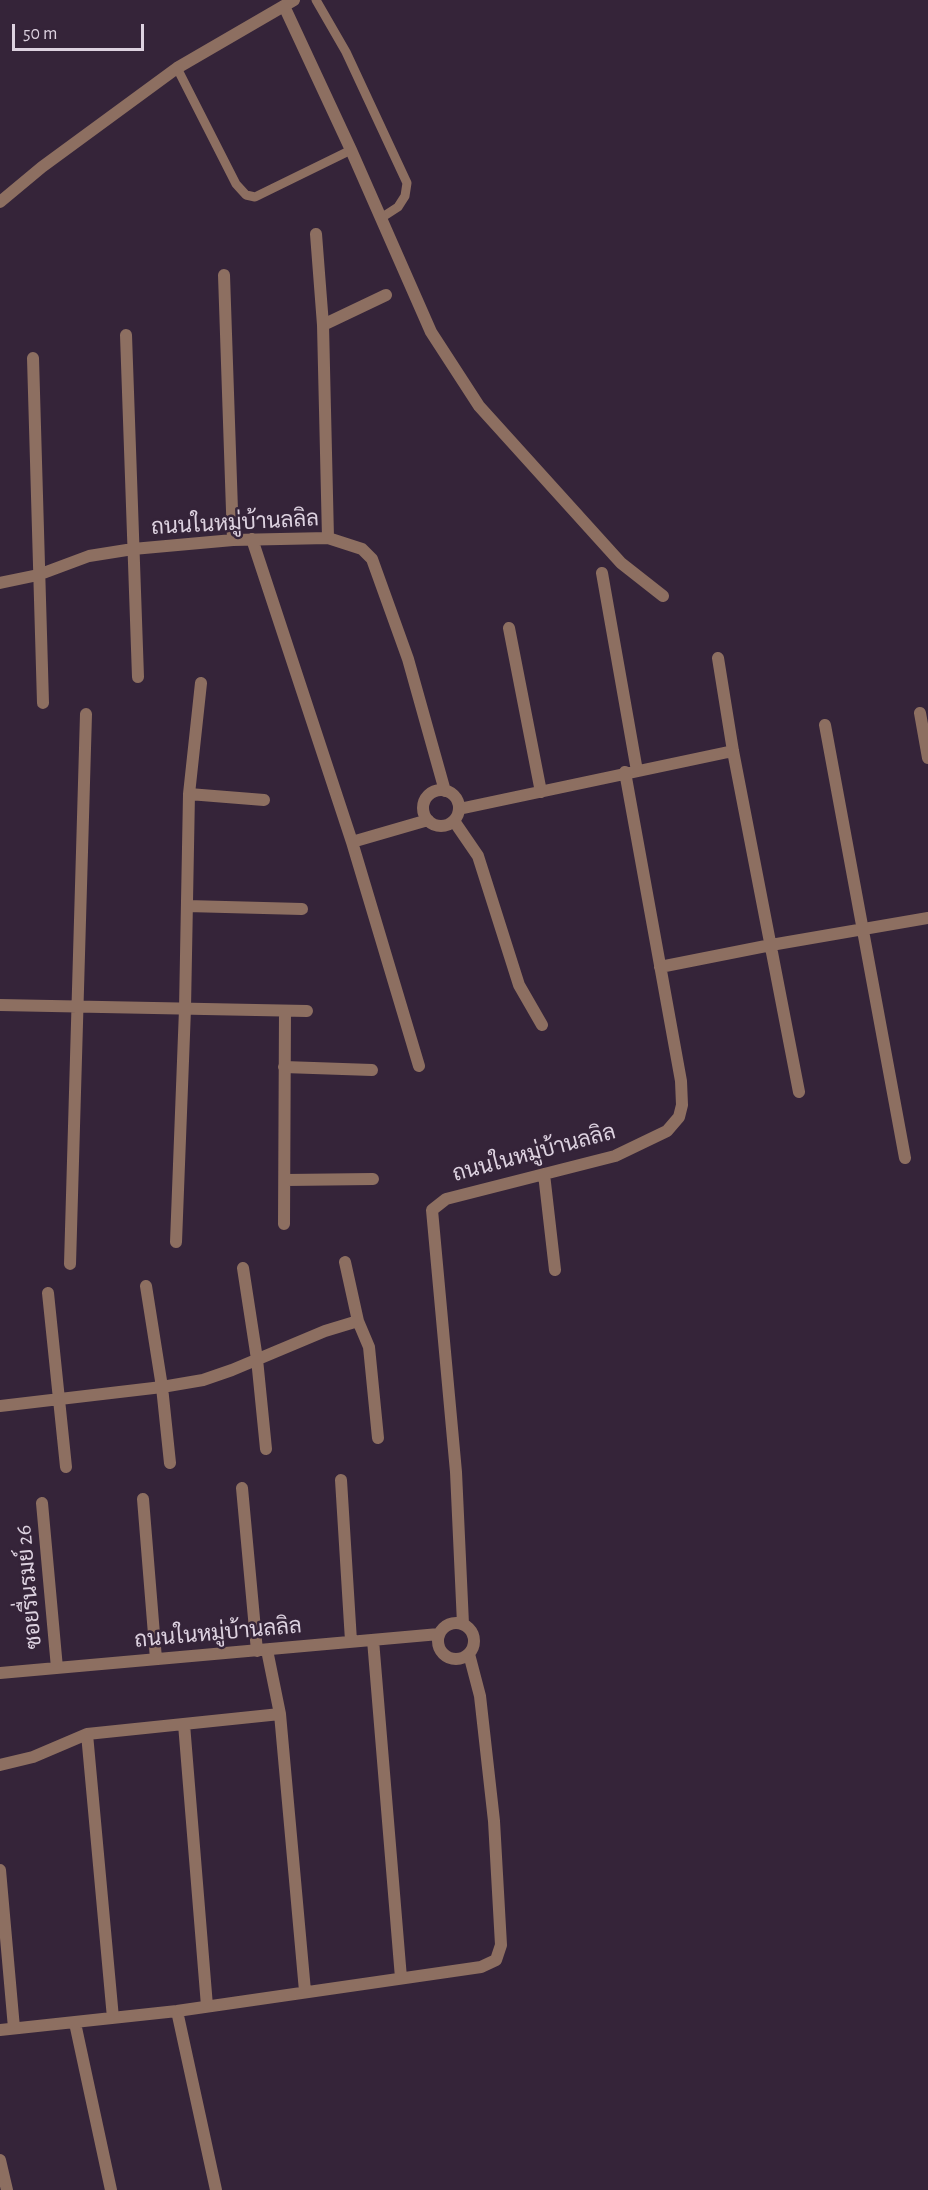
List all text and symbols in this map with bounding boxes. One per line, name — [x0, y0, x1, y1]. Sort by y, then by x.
scale bar — [15, 12, 147, 50]
text: 50 m — [23, 25, 57, 43]
street label: ถนนในหมู่บ้านลลิล — [151, 505, 319, 541]
street label: ถนนในหมู่บ้านลลิล — [450, 1119, 618, 1187]
street label: ซอยรื่นรมย์ 26 — [10, 1524, 48, 1650]
street label: ถนนในหมู่บ้านลลิล — [133, 1613, 303, 1653]

